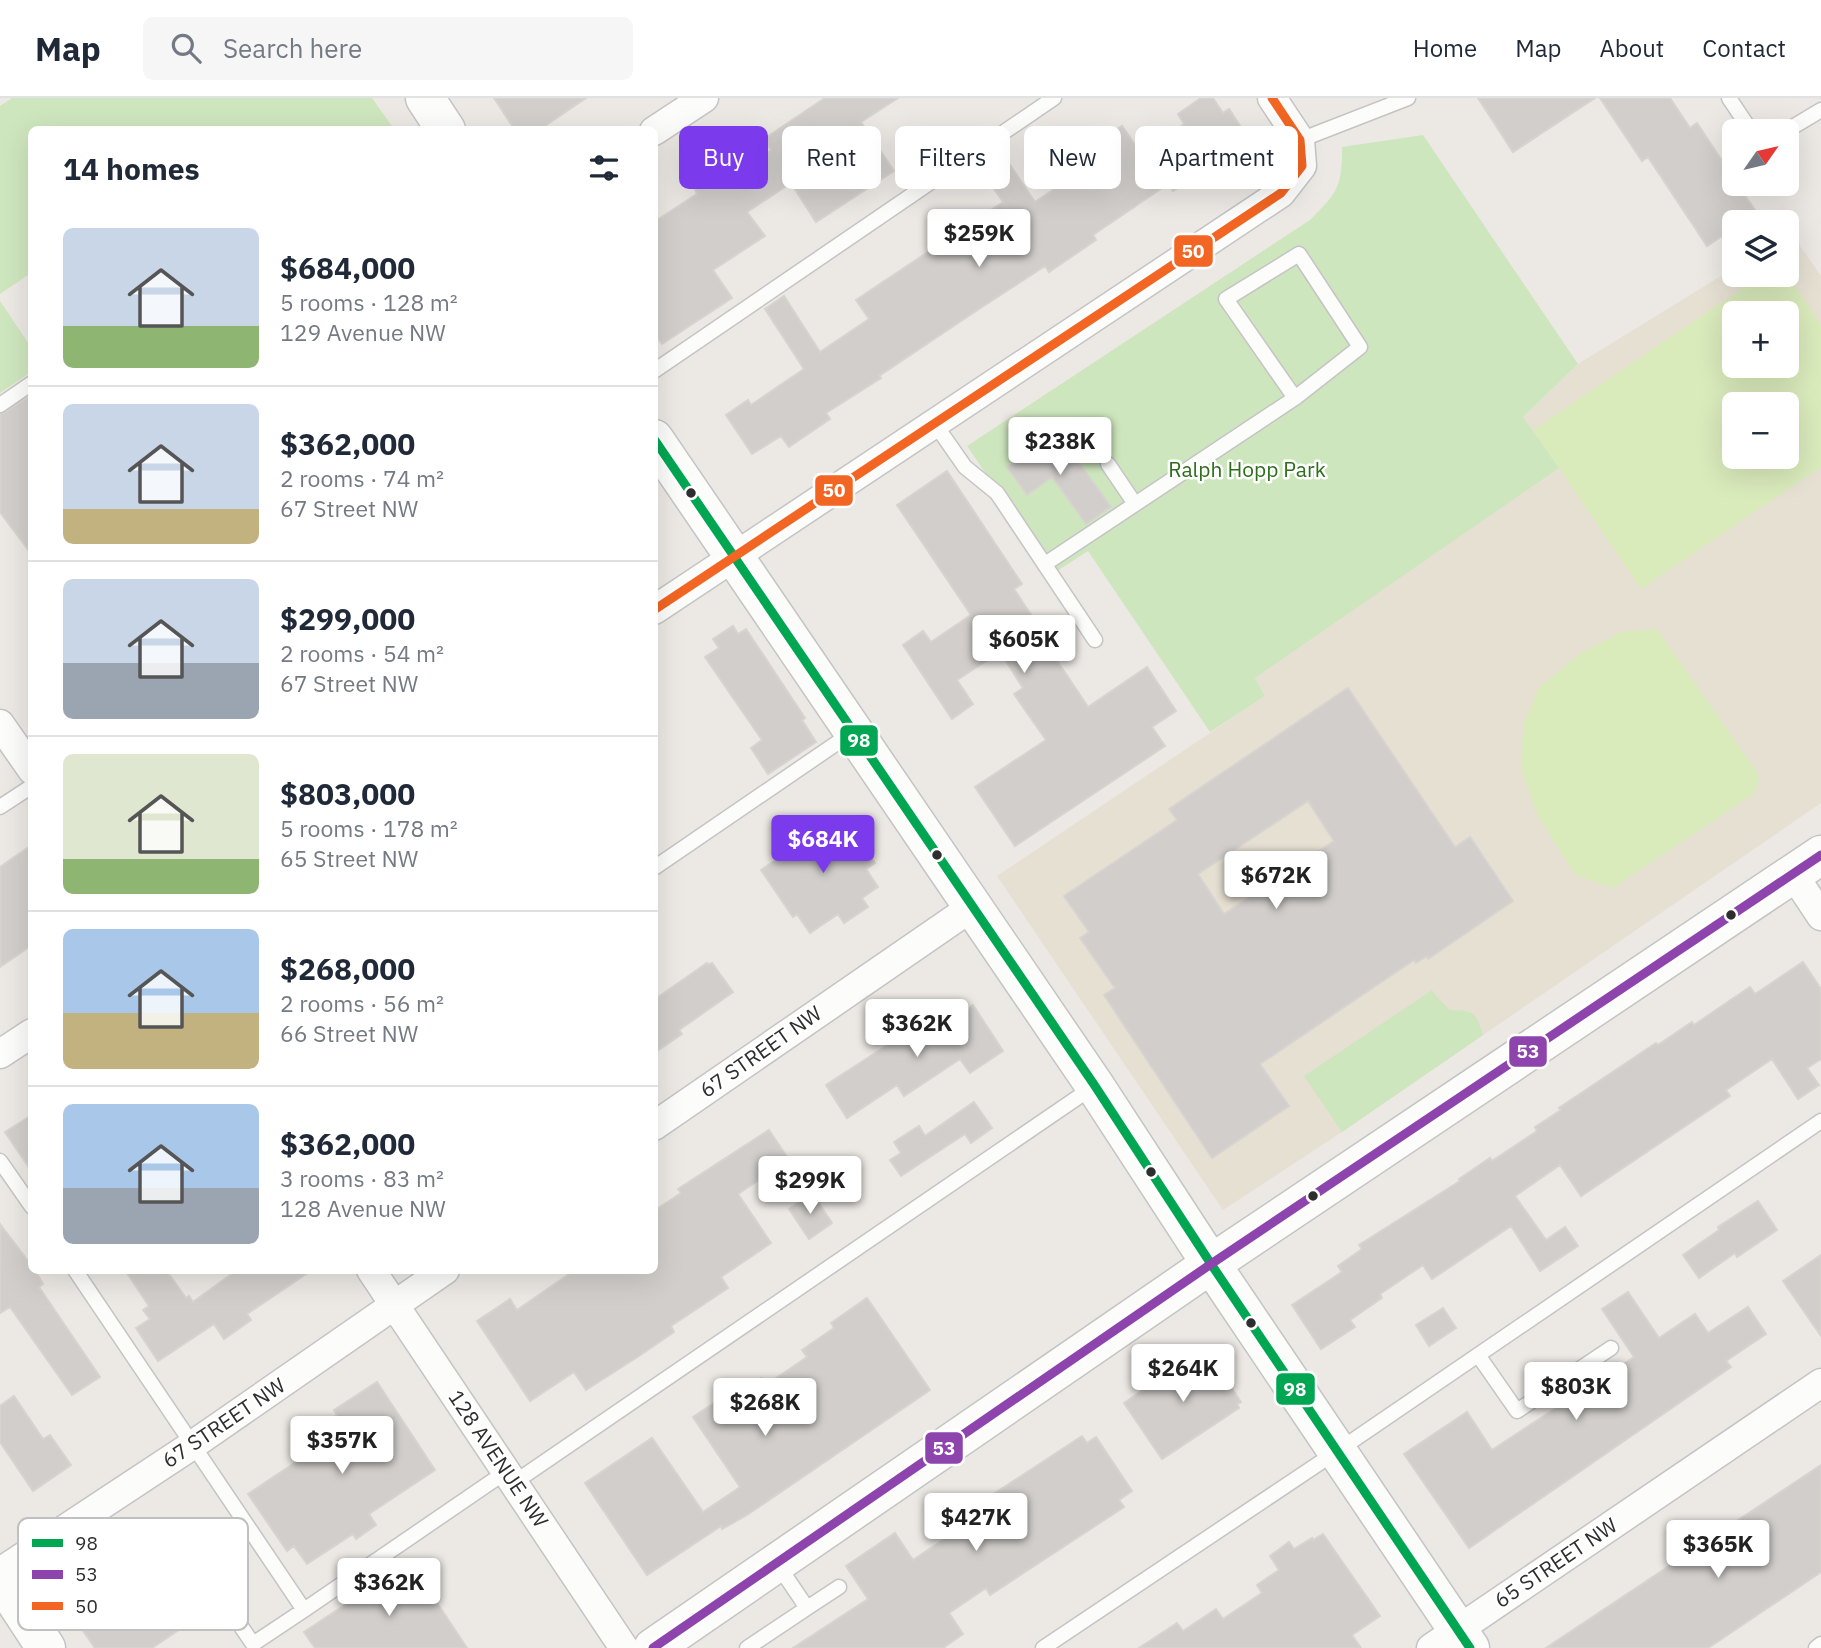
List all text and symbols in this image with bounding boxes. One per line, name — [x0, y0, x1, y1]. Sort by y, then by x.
search box — [143, 17, 633, 80]
text: Map — [35, 27, 101, 70]
icon: search — [167, 29, 205, 67]
text: Search here — [223, 31, 362, 65]
text: Home — [1413, 32, 1477, 64]
text: Map — [1515, 32, 1561, 64]
text: About — [1599, 32, 1664, 64]
text: Contact — [1702, 32, 1786, 64]
north arrow — [1722, 119, 1799, 196]
map controls — [1722, 119, 1799, 469]
chip: Buy — [679, 126, 768, 189]
chip: Rent — [782, 126, 881, 189]
chip: Filters — [895, 126, 1010, 189]
chip: New — [1024, 126, 1121, 189]
chip: Apartment — [1135, 126, 1298, 189]
text: 14 homes — [63, 149, 200, 188]
icon: filters — [585, 149, 623, 187]
pin: $259K — [930, 209, 1028, 269]
button: layers — [1722, 210, 1799, 287]
text: $259K — [943, 217, 1015, 247]
line badge: 50 — [1173, 234, 1214, 268]
text: 50 — [1182, 239, 1204, 263]
text: $684,000 — [280, 248, 415, 287]
icon: home — [119, 256, 203, 340]
text: 5 rooms · 128 m² — [280, 287, 458, 317]
button: + — [1722, 301, 1799, 378]
text: 129 Avenue NW — [280, 317, 446, 347]
button: − — [1722, 392, 1799, 469]
pin: $238K — [1011, 418, 1109, 477]
text: $362,000 — [280, 424, 415, 463]
text: $238K — [1024, 425, 1096, 455]
icon: home — [119, 432, 203, 516]
park label: Ralph Hopp Park — [1168, 455, 1326, 483]
text: 2 rooms · 74 m² — [280, 463, 444, 493]
line badge: 50 — [814, 474, 854, 507]
text: 50 — [823, 478, 845, 502]
unlabelled marker — [684, 486, 698, 500]
text: 67 Street NW — [280, 493, 418, 523]
text: $299,000 — [280, 599, 415, 638]
icon: home — [119, 607, 203, 691]
pin: $605K — [975, 616, 1073, 675]
text: $605K — [988, 623, 1060, 653]
text: 2 rooms · 54 m² — [280, 638, 444, 668]
text: 67 Street NW — [280, 668, 418, 698]
line badge: 98 — [839, 724, 879, 757]
text: 98 — [848, 728, 870, 752]
text: $803,000 — [280, 774, 415, 813]
icon: home — [119, 782, 203, 866]
text: 5 rooms · 178 m² — [280, 813, 458, 843]
pin: $684K — [774, 816, 872, 875]
text: $684K — [787, 823, 859, 853]
text: 65 Street NW — [280, 843, 418, 873]
unlabelled marker — [930, 848, 944, 862]
pin: $672K — [1227, 852, 1325, 911]
text: $672K — [1240, 859, 1312, 889]
unlabelled marker — [1724, 908, 1738, 922]
text: $268,000 — [280, 949, 415, 988]
icon: home — [119, 957, 203, 1041]
text: 2 rooms · 56 m² — [280, 988, 444, 1018]
street label: 67 STREET NW — [694, 999, 827, 1104]
pin: $362K — [868, 1000, 966, 1059]
text: $362K — [881, 1007, 953, 1037]
text: 66 Street NW — [280, 1018, 418, 1048]
line badge: 53 — [1508, 1035, 1548, 1068]
text: 53 — [1517, 1039, 1539, 1063]
text: $362,000 — [280, 1124, 415, 1163]
icon: home — [119, 1132, 203, 1216]
pin: $299K — [761, 1156, 859, 1216]
text: 3 rooms · 83 m² — [280, 1163, 444, 1193]
text: $299K — [774, 1164, 846, 1194]
unlabelled marker — [1144, 1165, 1158, 1179]
unlabelled marker — [1306, 1189, 1320, 1203]
text: 128 Avenue NW — [280, 1193, 446, 1223]
unlabelled marker — [1244, 1316, 1258, 1330]
pin: $264K — [1134, 1344, 1232, 1404]
text: $264K — [1147, 1352, 1219, 1382]
pin: $803K — [1527, 1362, 1625, 1422]
text: $803K — [1540, 1370, 1612, 1400]
street label: 67 STREET NW — [157, 1371, 291, 1474]
line badge: 98 — [1275, 1372, 1316, 1406]
text: 98 — [1284, 1377, 1306, 1401]
pin: $268K — [716, 1378, 814, 1438]
street label: 128 AVENUE NW — [442, 1384, 555, 1533]
text: $268K — [729, 1386, 801, 1416]
pin: $357K — [293, 1416, 391, 1476]
text: $357K — [306, 1424, 378, 1454]
line badge: 53 — [924, 1431, 964, 1465]
text: 53 — [933, 1436, 955, 1460]
pin: $427K — [927, 1494, 1025, 1553]
text: $427K — [940, 1501, 1012, 1531]
street label: 65 STREET NW — [1489, 1511, 1623, 1614]
legend — [18, 1518, 248, 1630]
pin: $365K — [1669, 1520, 1767, 1580]
text: $365K — [1682, 1528, 1754, 1558]
text: 98 — [75, 1531, 98, 1555]
pin: $362K — [340, 1558, 438, 1618]
text: 53 — [75, 1562, 98, 1586]
text: $362K — [353, 1566, 425, 1596]
text: 50 — [75, 1594, 98, 1618]

